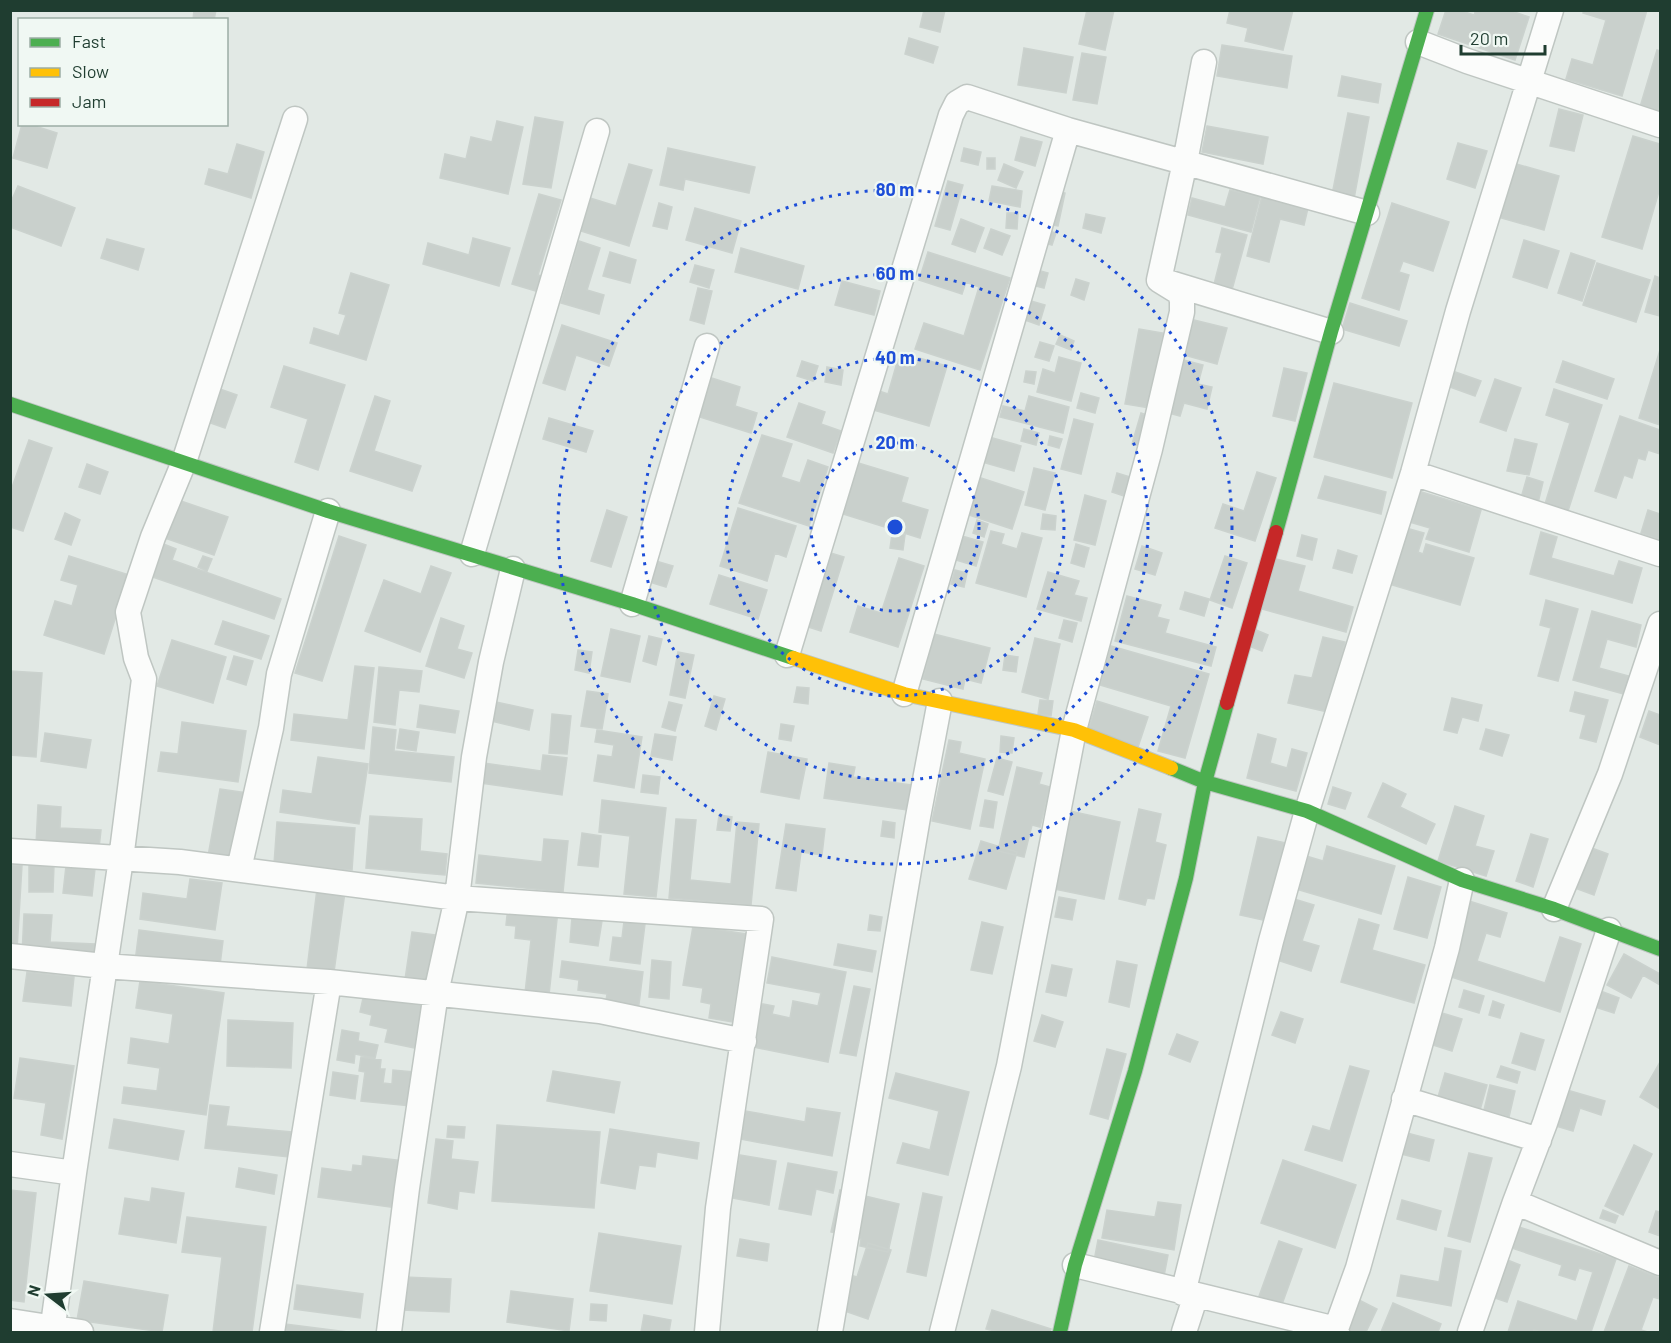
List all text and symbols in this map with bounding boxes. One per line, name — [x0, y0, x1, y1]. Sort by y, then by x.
legend — [18, 18, 228, 126]
scale bar — [1461, 18, 1545, 56]
text: 20 m — [1470, 27, 1508, 49]
text: Fast — [72, 30, 106, 52]
text: Slow — [72, 60, 109, 82]
text: Jam — [72, 90, 106, 112]
text: 80 m — [876, 178, 914, 200]
text: 60 m — [876, 262, 914, 284]
text: 40 m — [875, 346, 915, 368]
text: 20 m — [876, 431, 914, 453]
centre of rings — [885, 517, 905, 537]
north arrow — [18, 1265, 78, 1325]
text: N — [23, 1283, 44, 1298]

